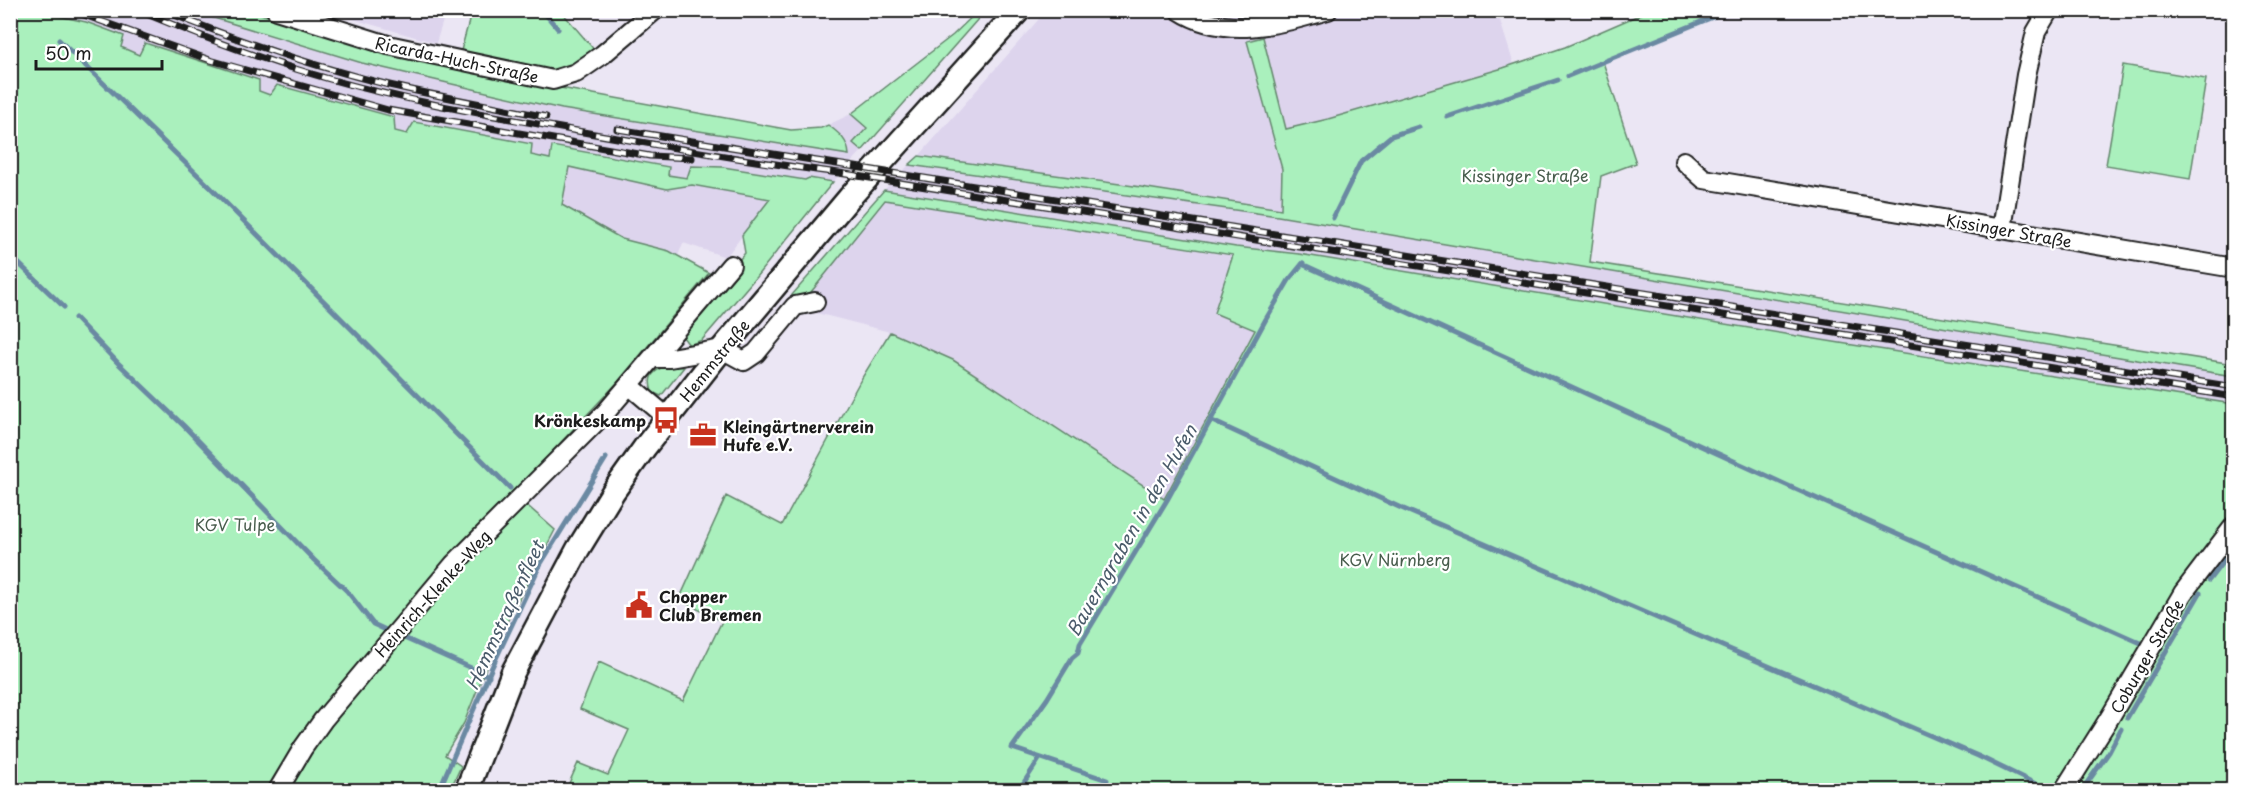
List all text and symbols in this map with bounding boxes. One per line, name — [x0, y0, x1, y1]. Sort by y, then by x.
street label: Ricarda-Huch-Straße — [373, 30, 541, 88]
scale bar — [36, 33, 162, 71]
text: 50 m — [45, 39, 92, 66]
park label: Kissinger Straße — [1461, 163, 1589, 187]
street label: Kissinger Straße — [1944, 207, 2074, 253]
street label: Hemmstraße — [673, 314, 755, 406]
bus stop icon: Krönkeskamp — [651, 405, 681, 435]
place label: Krönkeskamp — [534, 408, 646, 432]
place label: Kleingärtnerverein Hufe e.V. — [723, 414, 874, 456]
water label: Bauerngraben in den Hufen — [1059, 418, 1203, 641]
office icon: Kleingärtnerverein Hufe e.V. — [688, 420, 718, 450]
park label: KGV Tulpe — [195, 512, 276, 536]
street label: Heinrich-Klenke-Weg — [368, 524, 496, 662]
water label: Hemmstraßenfleet — [458, 534, 552, 694]
park label: KGV Nürnberg — [1339, 547, 1451, 571]
place label: Chopper Club Bremen — [659, 584, 762, 626]
public building icon: Chopper Club Bremen — [624, 590, 654, 620]
street label: Coburger Straße — [2104, 594, 2188, 718]

